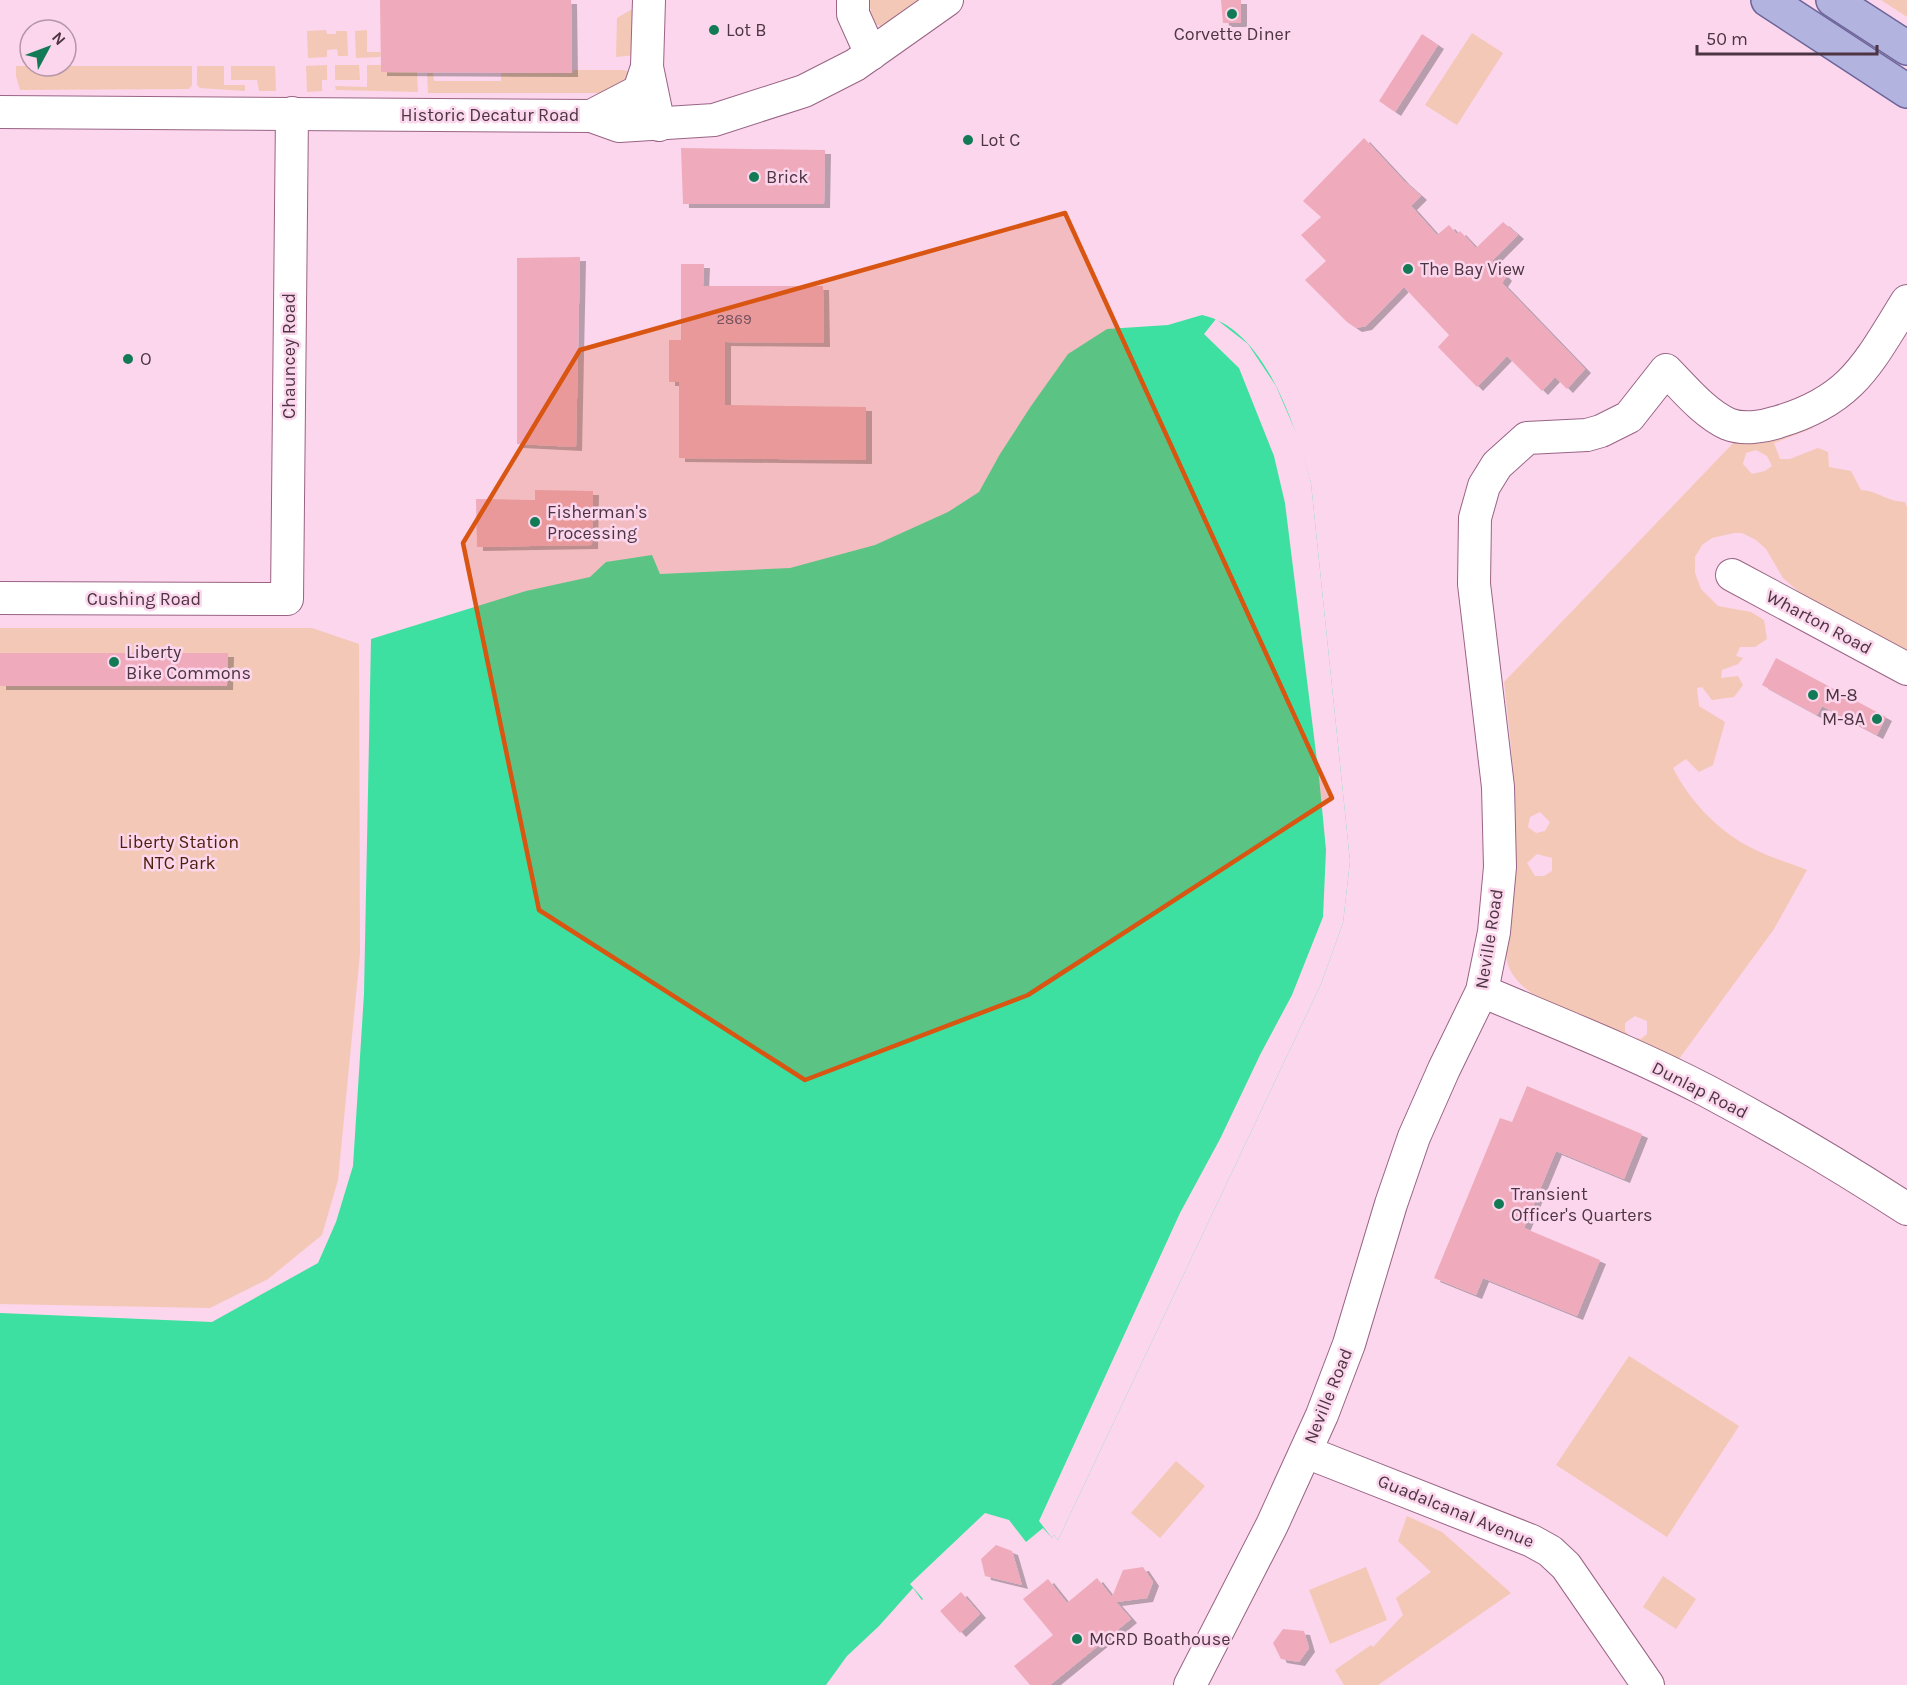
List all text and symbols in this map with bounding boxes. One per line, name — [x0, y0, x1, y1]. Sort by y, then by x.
marker: Corvette Diner — [1225, 7, 1239, 21]
north arrow — [18, 18, 78, 78]
scale bar — [1697, 18, 1877, 56]
place label: Lot B — [726, 19, 766, 41]
marker: Lot B — [707, 23, 721, 37]
place label: Corvette Diner — [1174, 23, 1291, 45]
text: N — [48, 28, 70, 49]
text: 50 m — [1706, 28, 1748, 50]
street label: Historic Decatur Road — [400, 104, 580, 126]
place label: Lot C — [980, 129, 1020, 151]
marker: Lot C — [961, 133, 975, 147]
place label: Brick — [766, 166, 809, 188]
marker: Brick — [747, 170, 761, 184]
place label: The Bay View — [1420, 258, 1525, 280]
marker: The Bay View — [1401, 262, 1415, 276]
street label: Chauncey Road — [278, 293, 300, 419]
house number: 2869 — [716, 310, 752, 328]
place label: O — [140, 348, 152, 370]
marker: O — [121, 352, 135, 366]
place label: Fisherman's Processing — [547, 501, 647, 544]
marker: Fisherman's Processing — [528, 515, 542, 529]
street label: Wharton Road — [1762, 585, 1876, 659]
street label: Cushing Road — [87, 588, 201, 610]
place label: Liberty Bike Commons — [126, 641, 251, 684]
marker: Liberty Bike Commons — [107, 655, 121, 669]
place label: M-8 — [1825, 684, 1858, 706]
marker: M-8 — [1806, 688, 1820, 702]
place label: M-8A — [1822, 708, 1865, 730]
marker: M-8A — [1870, 712, 1884, 726]
park label: Liberty Station NTC Park — [119, 831, 239, 874]
street label: Neville Road — [1470, 887, 1508, 991]
street label: Dunlap Road — [1648, 1056, 1752, 1124]
place label: Transient Officer's Quarters — [1511, 1183, 1653, 1226]
marker: Transient Officer's Quarters — [1492, 1197, 1506, 1211]
street label: Neville Road — [1299, 1345, 1357, 1447]
street label: Guadalcanal Avenue — [1375, 1470, 1537, 1552]
place label: MCRD Boathouse — [1089, 1628, 1230, 1650]
marker: MCRD Boathouse — [1070, 1632, 1084, 1646]

